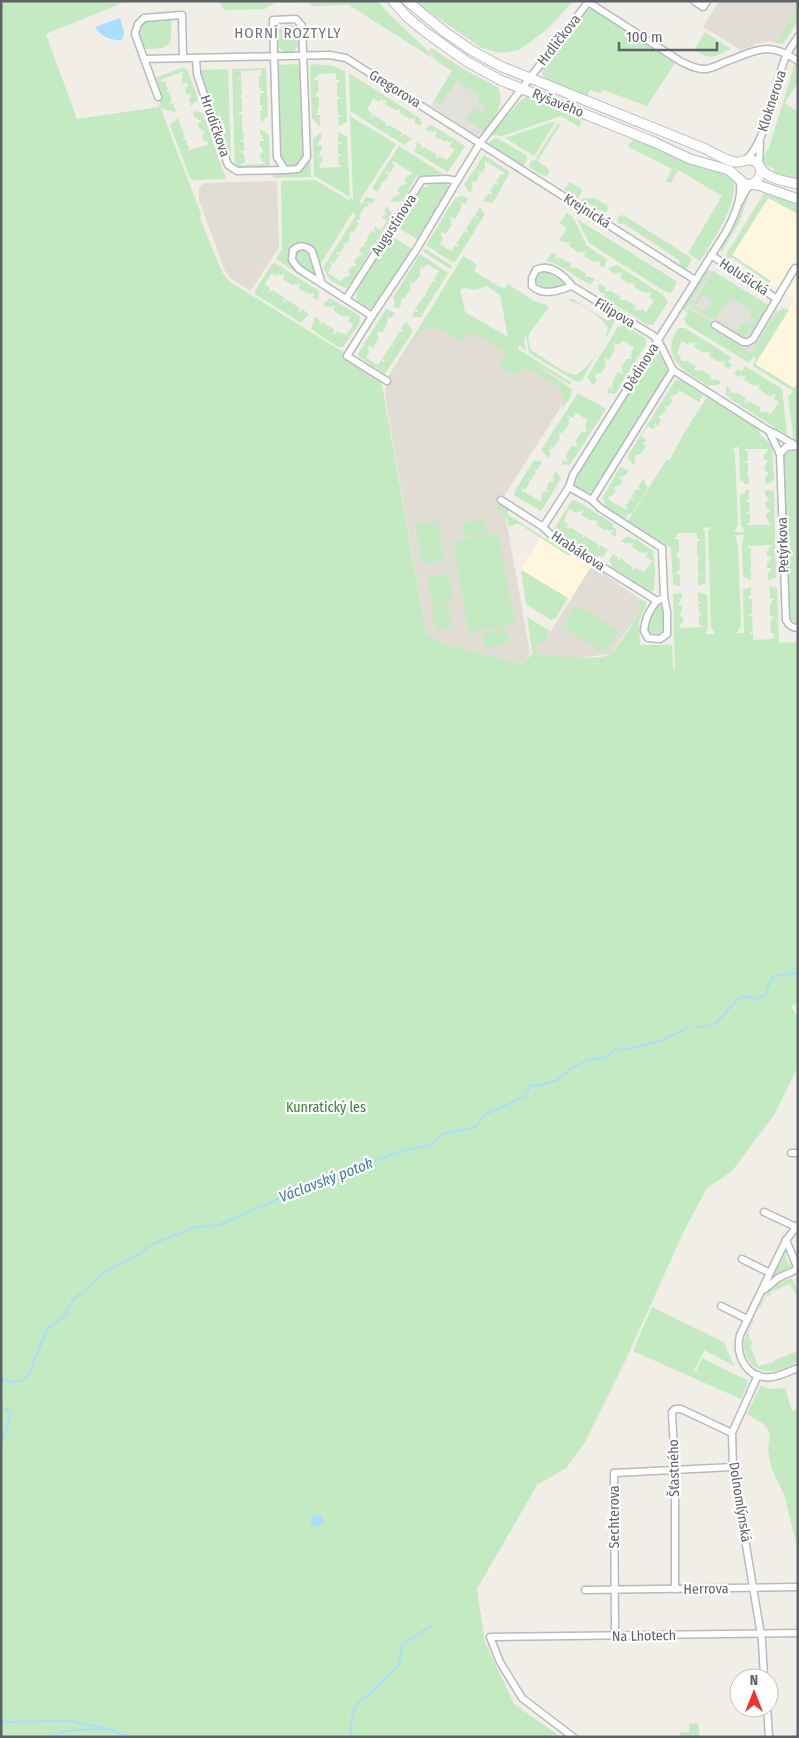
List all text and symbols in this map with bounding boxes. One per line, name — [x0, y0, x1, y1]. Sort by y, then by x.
street label: Hrdličkova — [534, 11, 584, 69]
scale bar — [619, 20, 716, 52]
district label: HORNÍ ROZTYLY — [234, 24, 342, 42]
text: 100 m — [626, 28, 663, 46]
street label: Gregorova — [366, 66, 424, 112]
street label: Kloknerova — [754, 68, 790, 134]
street label: Ryšavého — [530, 85, 586, 121]
street label: Hrudičkova — [196, 93, 234, 159]
street label: Krejnická — [560, 190, 614, 232]
street label: Augustinova — [368, 191, 420, 259]
street label: Holušická — [716, 255, 772, 299]
street label: Filipova — [592, 294, 638, 332]
street label: Dědinova — [620, 340, 662, 394]
street label: Petýrkova — [774, 517, 792, 573]
street label: Hrabákova — [548, 527, 608, 575]
park label: Kunratický les — [286, 1099, 366, 1116]
water label: Václavský potok — [277, 1154, 376, 1206]
street label: Šťastného — [664, 1439, 683, 1497]
street label: Dolnomlýnská — [725, 1461, 755, 1543]
street label: Sechterova — [606, 1485, 623, 1549]
street label: Herrova — [683, 1580, 729, 1598]
street label: Na Lhotech — [612, 1627, 676, 1645]
north arrow — [729, 1668, 779, 1718]
text: N — [750, 1672, 758, 1689]

